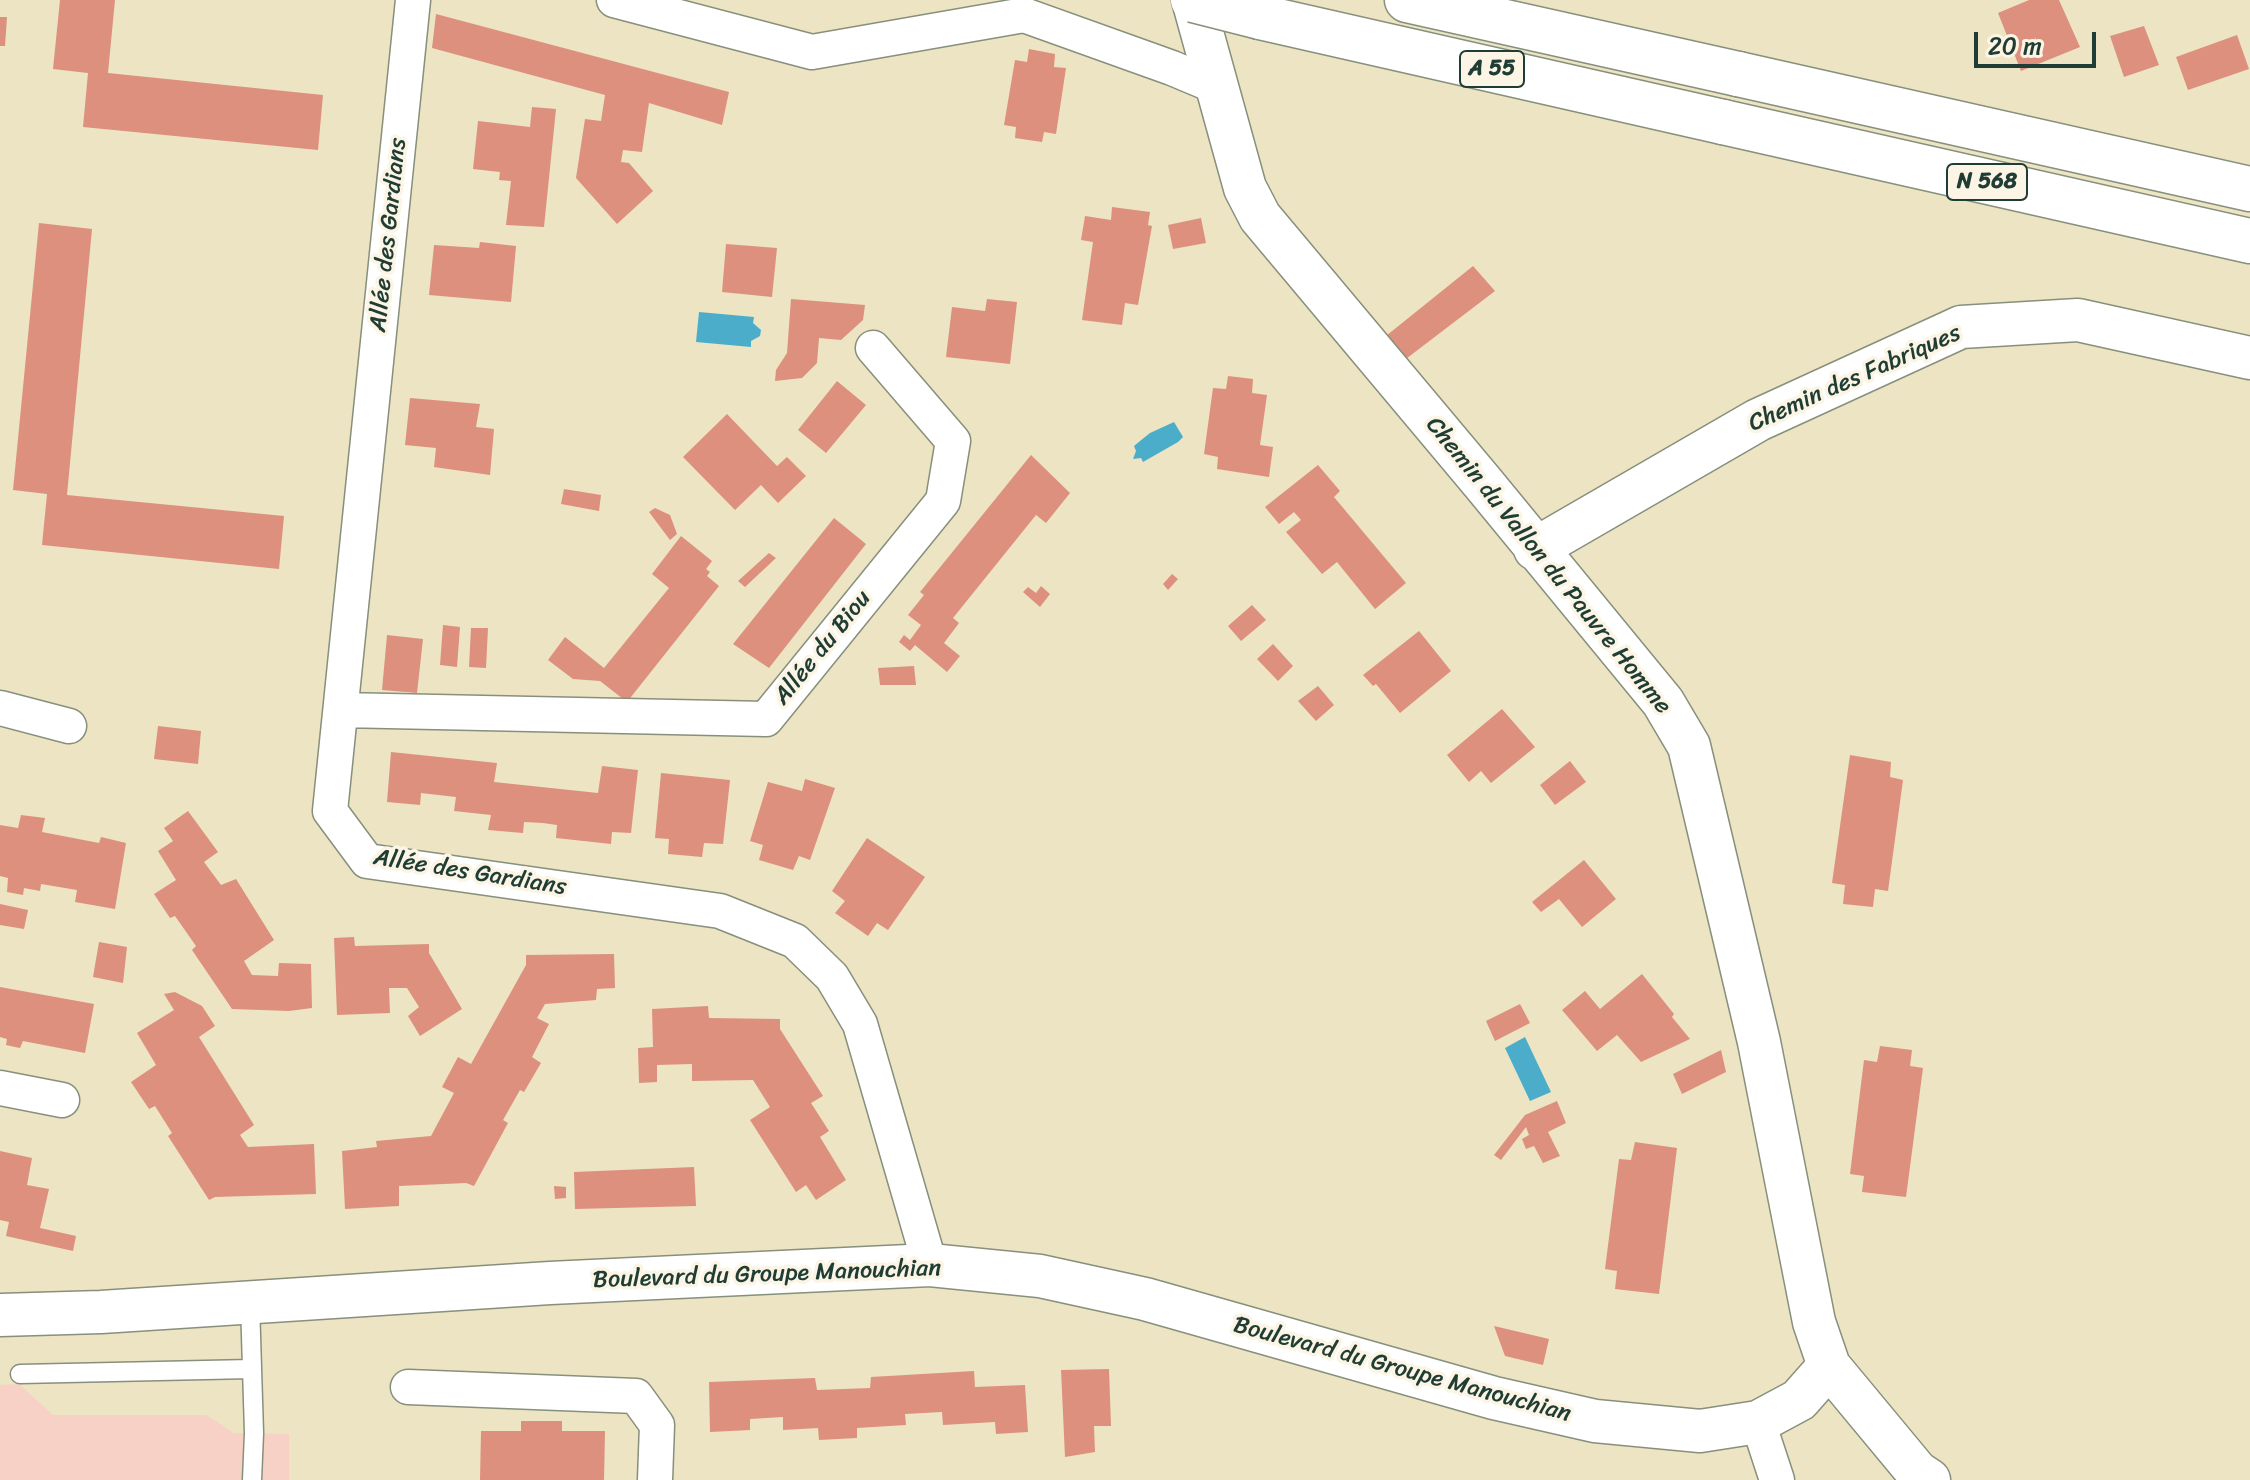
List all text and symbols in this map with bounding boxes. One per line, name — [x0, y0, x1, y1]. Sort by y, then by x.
scale bar — [1978, 16, 2100, 66]
text: 20 m — [1988, 25, 2042, 67]
road number: A 55 — [1460, 51, 1524, 87]
street label: Allée des Gardians — [364, 137, 414, 333]
road number: N 568 — [1947, 164, 2027, 200]
street label: Chemin des Fabriques — [1744, 319, 1966, 439]
street label: Chemin du Vallon du Pauvre Homme — [1419, 412, 1677, 720]
street label: Allée du Biou — [768, 585, 878, 711]
street label: Allée des Gardians — [372, 844, 568, 902]
street label: Boulevard du Groupe Manouchian — [592, 1255, 942, 1295]
street label: Boulevard du Groupe Manouchian — [1230, 1311, 1574, 1429]

